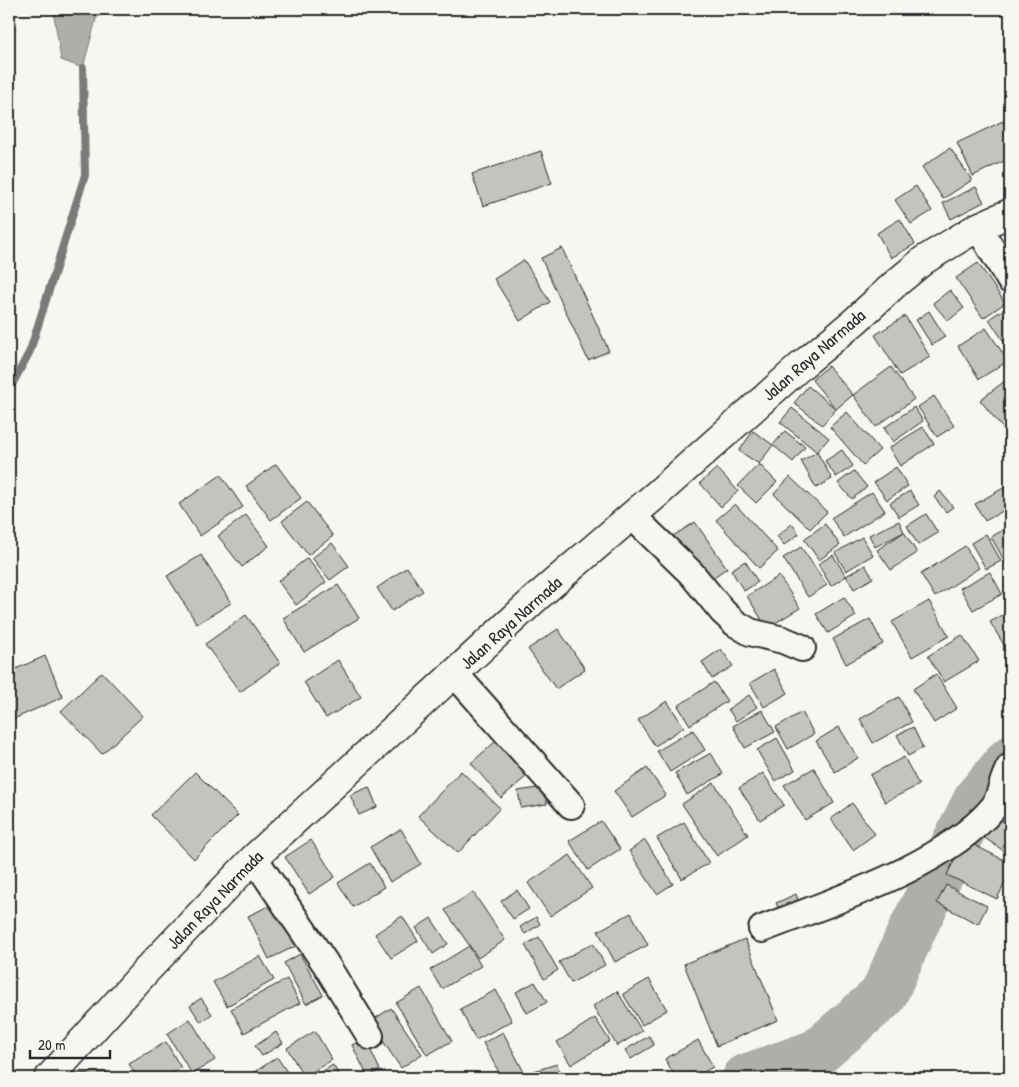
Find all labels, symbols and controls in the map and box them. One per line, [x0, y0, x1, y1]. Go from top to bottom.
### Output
street label: Jalan Raya Narmada [757, 303, 870, 406]
street label: Jalan Raya Narmada [454, 570, 567, 675]
street label: Jalan Raya Narmada [161, 845, 268, 955]
scale bar [30, 1027, 110, 1059]
text: 20 m [38, 1034, 65, 1055]

